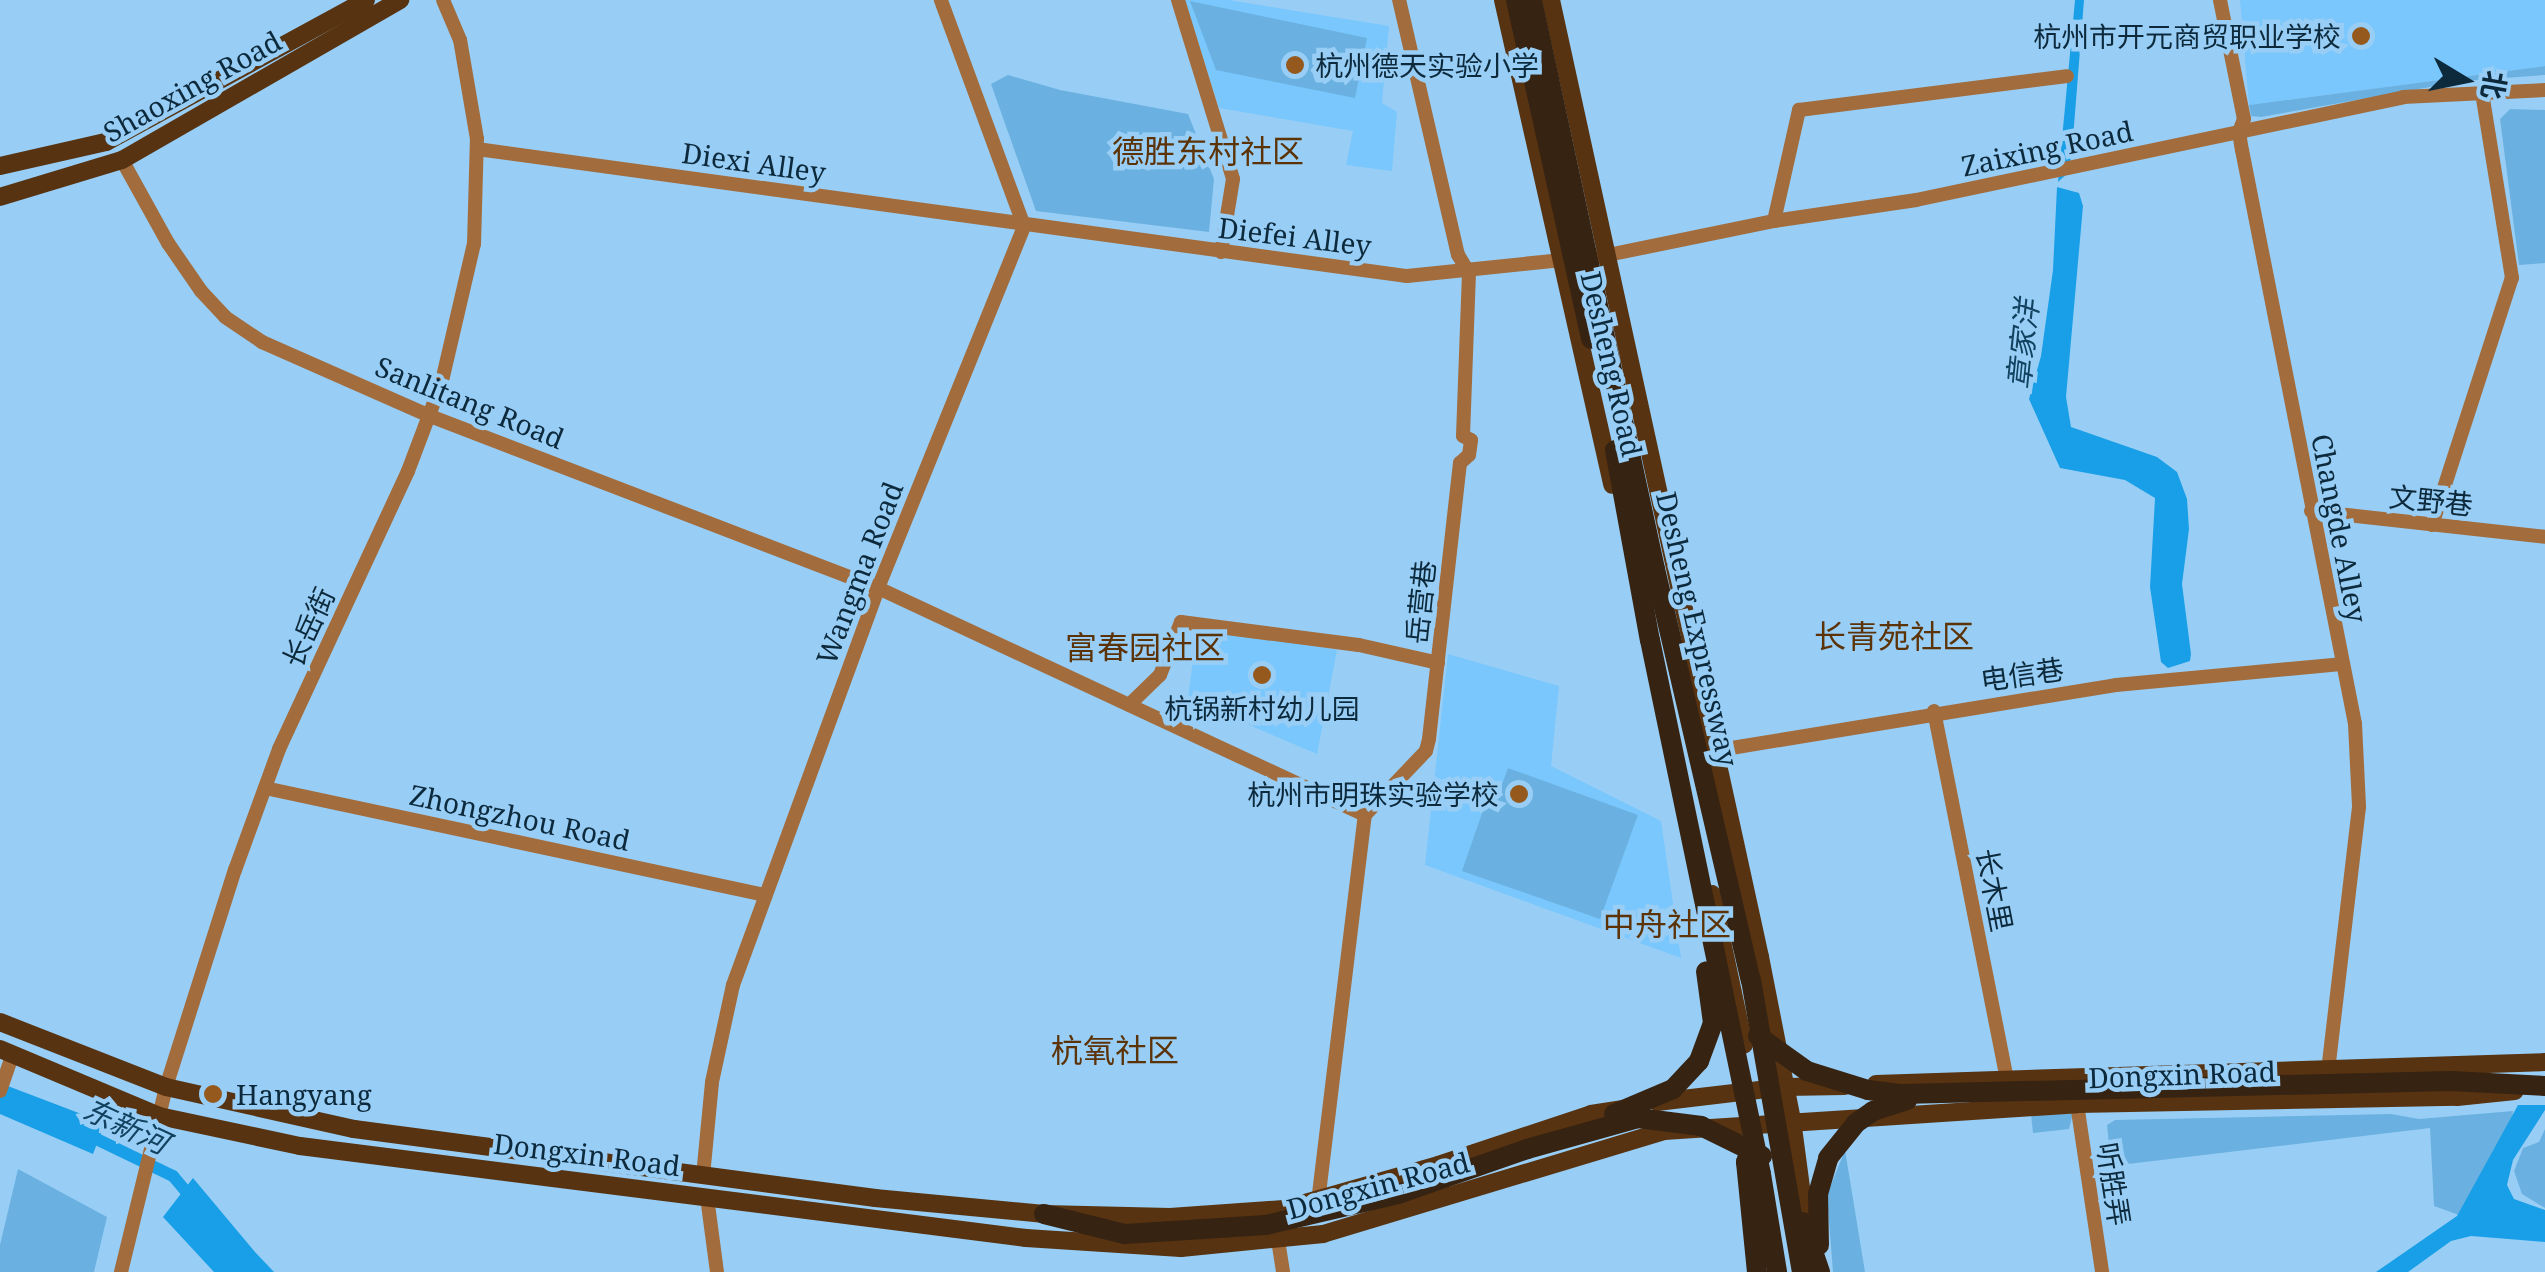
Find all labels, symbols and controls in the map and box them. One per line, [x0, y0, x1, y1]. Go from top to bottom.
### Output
place label: 杭州市开元商贸职业学校 [2033, 19, 2341, 53]
street label: Shaoxing Road [97, 23, 287, 149]
marker: 杭州市开元商贸职业学校 [2350, 25, 2372, 47]
north arrow [2415, 30, 2515, 130]
place label: 杭州德天实验小学 [1315, 48, 1539, 82]
marker: 杭州德天实验小学 [1284, 54, 1306, 76]
text: 北 [2473, 68, 2516, 102]
street label: Zaixing Road [1958, 113, 2136, 183]
district label: 德胜东村社区 [1112, 132, 1304, 170]
street label: Diexi Alley [680, 135, 828, 189]
street label: Diefei Alley [1217, 210, 1373, 262]
street label: Desheng Road [1574, 268, 1650, 460]
water label: 章家洋 [2000, 297, 2046, 391]
street label: Sanlitang Road [371, 349, 569, 455]
street label: Changde Alley [2305, 431, 2375, 625]
street label: Wangma Road [809, 477, 909, 669]
street label: 文野巷 [2387, 479, 2475, 521]
street label: Desheng Expressway [1650, 489, 1746, 769]
street label: 岳营巷 [1399, 558, 1441, 646]
street label: 长岳街 [275, 582, 341, 672]
district label: 长青苑社区 [1814, 617, 1974, 655]
district label: 富春园社区 [1065, 628, 1225, 666]
street label: 电信巷 [1978, 652, 2066, 696]
marker: 杭锅新村幼儿园 [1251, 664, 1273, 686]
place label: 杭锅新村幼儿园 [1164, 691, 1360, 725]
street label: Zhongzhou Road [407, 777, 633, 857]
place label: 杭州市明珠实验学校 [1247, 777, 1499, 811]
marker: 杭州市明珠实验学校 [1508, 783, 1530, 805]
street label: 长木里 [1970, 846, 2020, 934]
district label: 中舟社区 [1603, 905, 1731, 943]
district label: 杭氧社区 [1051, 1031, 1179, 1069]
street label: Dongxin Road [2088, 1054, 2276, 1094]
place label: Hangyang [236, 1077, 372, 1111]
marker: Hangyang [200, 1081, 226, 1107]
water label: 东新河 [78, 1091, 174, 1161]
street label: Dongxin Road [492, 1126, 682, 1182]
street label: 听胜弄 [2091, 1140, 2137, 1228]
street label: Dongxin Road [1283, 1144, 1473, 1226]

